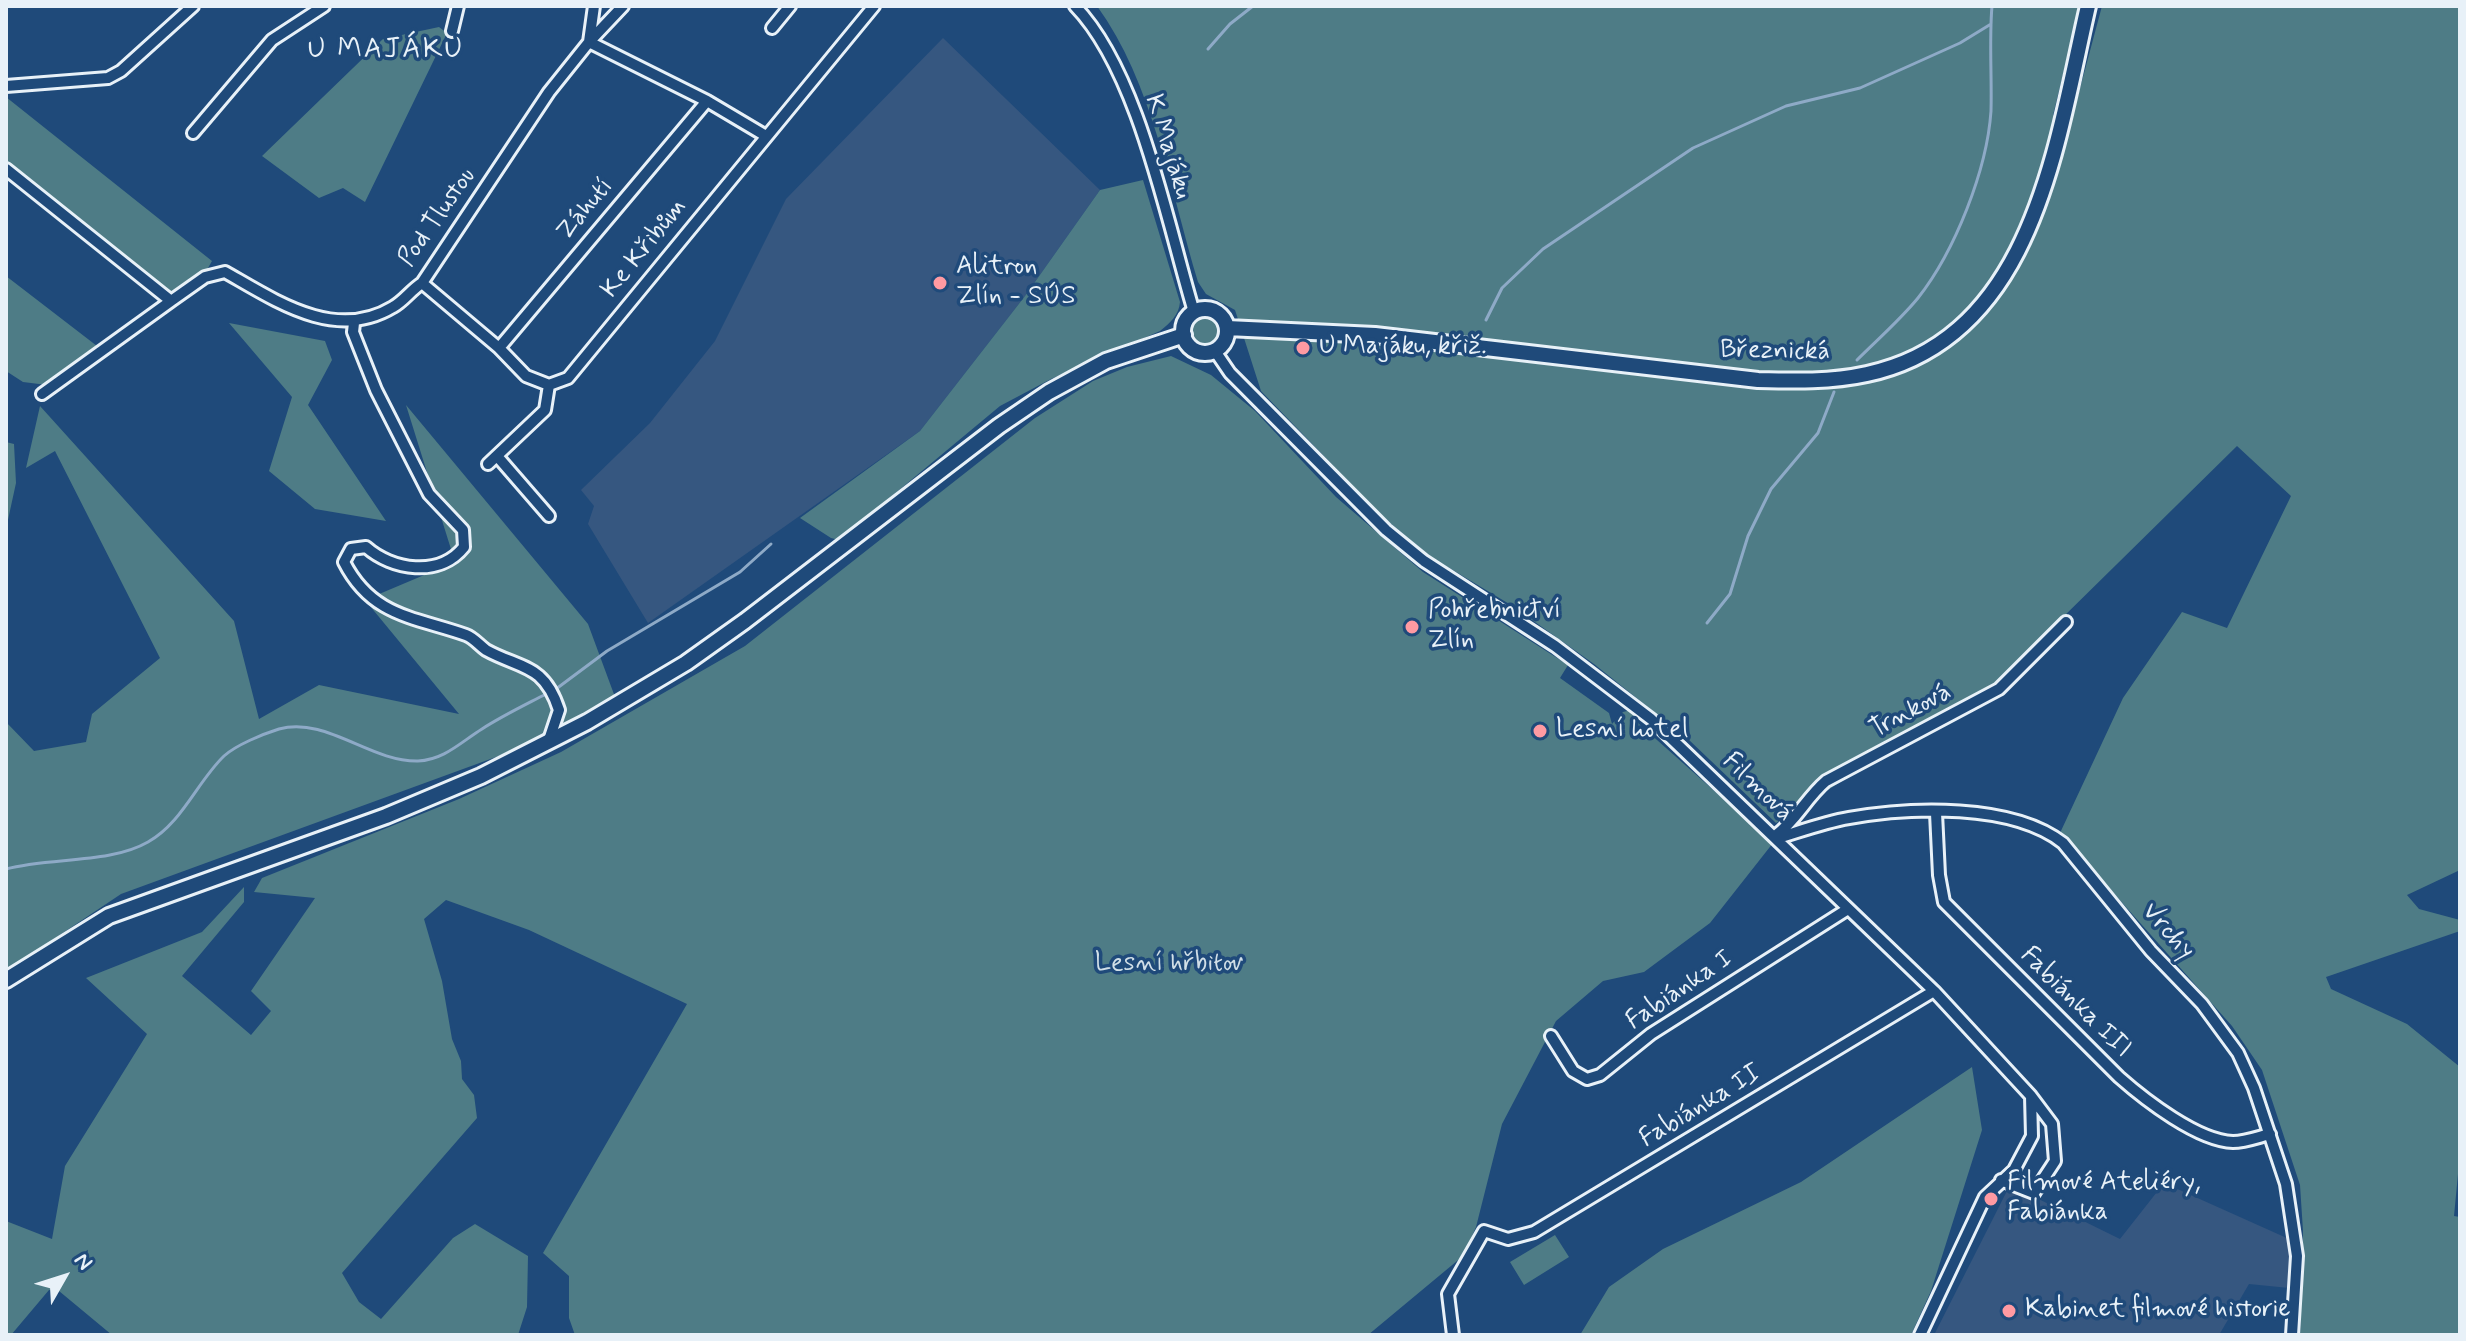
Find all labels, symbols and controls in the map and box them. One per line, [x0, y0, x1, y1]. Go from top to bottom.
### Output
district label: U MAJÁKU [309, 34, 463, 68]
street label: K Majáku [1136, 91, 1198, 203]
street label: Pod Tlustou [393, 162, 483, 274]
street label: Záhutí [551, 172, 621, 248]
street label: Ke Křibům [595, 193, 695, 305]
place label: Alitron Zlín - SÚS [956, 252, 1076, 314]
marker: Alitron Zlín - SÚS [931, 274, 949, 292]
place label: U Majáku, křiž. [1319, 332, 1487, 364]
street label: Březnická [1720, 335, 1830, 369]
marker: U Majáku, křiž. [1294, 339, 1312, 357]
place label: Pohřebnictví Zlín [1428, 596, 1561, 658]
marker: Pohřebnictví Zlín [1403, 618, 1421, 636]
street label: Trnková [1865, 678, 1957, 746]
place label: Lesní hotel [1556, 715, 1688, 747]
marker: Lesní hotel [1531, 722, 1549, 740]
street label: Filmová [1715, 747, 1799, 829]
street label: Vrchy [2134, 897, 2200, 967]
street label: Fabiánka III [2013, 941, 2137, 1065]
street label: Fabiánka I [1621, 944, 1739, 1038]
park label: Lesní hřbitov [1095, 949, 1243, 981]
street label: Fabiánka II [1634, 1058, 1768, 1156]
place label: Filmové Ateliéry, Fabiánka [2007, 1168, 2201, 1230]
marker: Filmové Ateliéry, Fabiánka [1982, 1190, 2000, 1208]
north arrow [24, 1237, 104, 1317]
text: N [67, 1247, 98, 1276]
place label: Kabinet filmové historie [2025, 1295, 2291, 1327]
marker: Kabinet filmové historie [2000, 1302, 2018, 1320]

